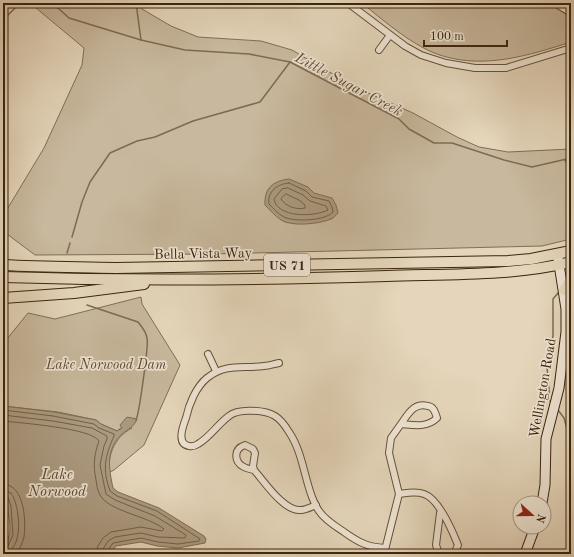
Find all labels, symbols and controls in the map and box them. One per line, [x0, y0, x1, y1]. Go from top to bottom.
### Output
scale bar [424, 22, 507, 48]
text: 100 m [430, 31, 464, 43]
water label: Little Sugar Creek [291, 50, 405, 120]
street label: Bella Vista Way [154, 246, 253, 262]
road number: US 71 [264, 254, 310, 276]
street label: Wellington Road [527, 337, 559, 439]
park label: Lake Norwood Dam [45, 358, 166, 372]
water label: Lake Norwood [27, 468, 87, 500]
north arrow [512, 495, 552, 535]
text: N [533, 512, 547, 524]

